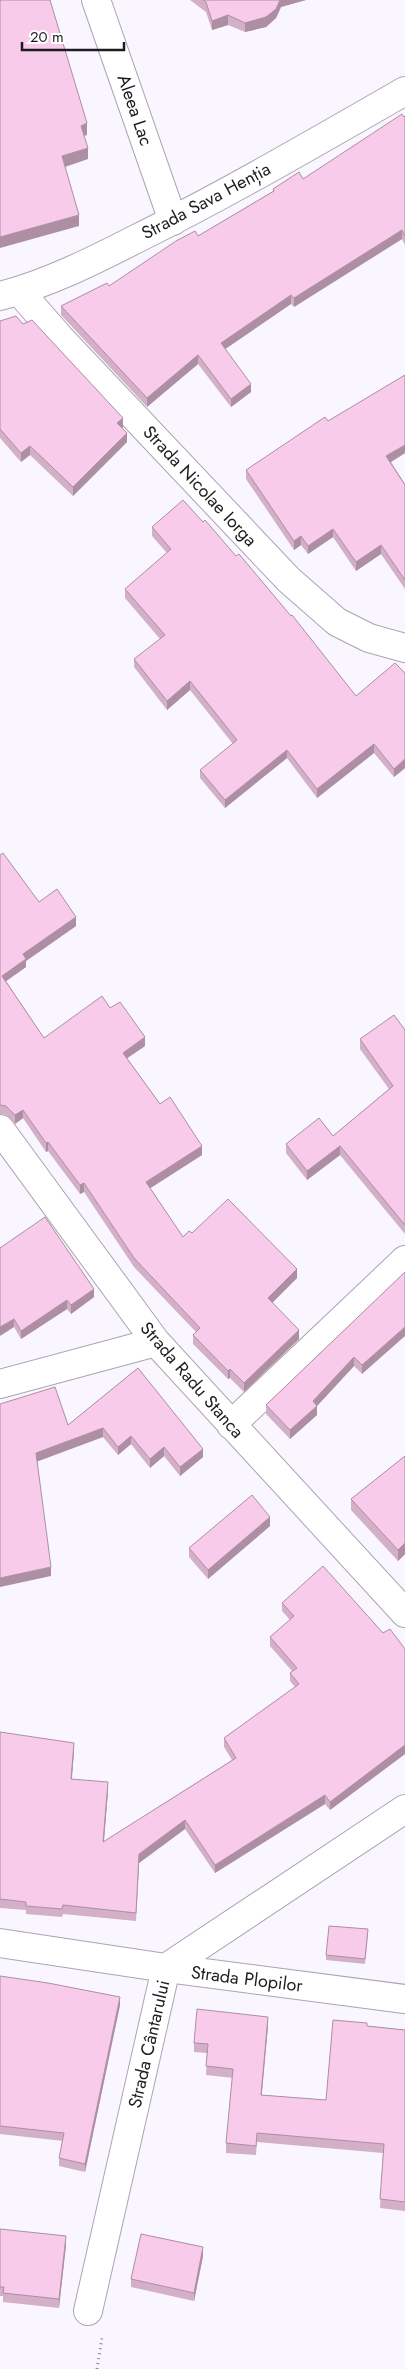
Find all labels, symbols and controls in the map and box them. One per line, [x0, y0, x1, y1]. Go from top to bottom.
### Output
scale bar [22, 20, 125, 52]
text: 20 m [30, 26, 64, 48]
street label: Aleea Lac [111, 71, 159, 149]
street label: Strada Sava Henția [137, 156, 275, 246]
street label: Strada Nicolae Iorga [137, 420, 263, 552]
street label: Strada Radu Stanca [134, 1316, 250, 1444]
street label: Strada Plopilor [190, 1959, 305, 1999]
street label: Strada Cântarului [122, 1977, 176, 2111]

